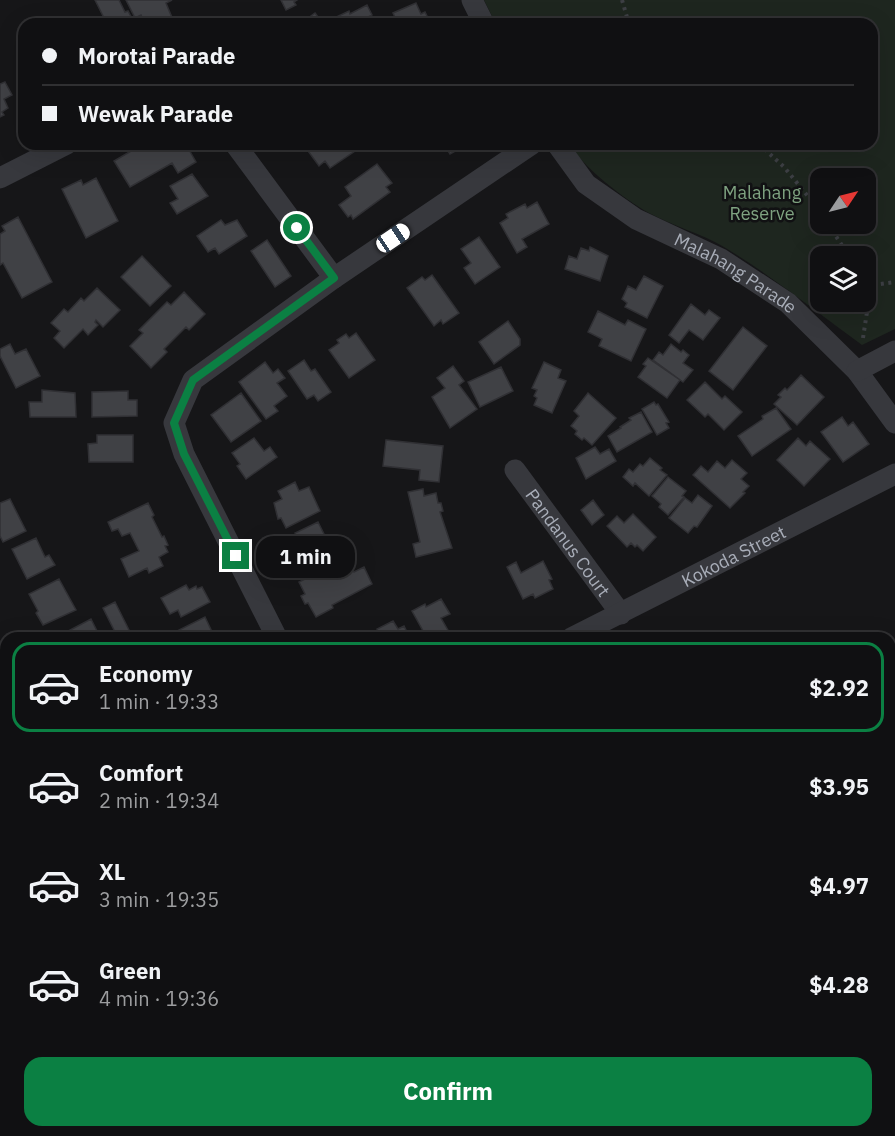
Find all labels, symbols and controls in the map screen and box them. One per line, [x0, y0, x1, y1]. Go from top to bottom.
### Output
text: Morotai Parade [78, 41, 235, 70]
text: Wewak Parade [78, 99, 233, 128]
north arrow [810, 168, 876, 234]
map controls [810, 168, 876, 312]
park label: Malahang Reserve [723, 181, 802, 225]
route start [283, 214, 310, 241]
car [373, 220, 413, 256]
street label: Malahang Parade [671, 227, 803, 318]
button: layers [810, 246, 876, 312]
street label: Pandanus Court [521, 484, 616, 601]
street label: Kokoda Street [677, 520, 789, 592]
callout: 1 min [257, 535, 356, 577]
route end [222, 542, 249, 569]
text: 1 min [279, 543, 332, 570]
text: Economy [99, 659, 193, 688]
icon: car [27, 660, 81, 714]
text: $2.92 [809, 673, 869, 702]
text: 1 min · 19:33 [99, 688, 219, 715]
text: Comfort [99, 758, 183, 787]
icon: car [27, 759, 81, 813]
text: $3.95 [809, 772, 869, 801]
text: 2 min · 19:34 [99, 787, 219, 814]
text: XL [99, 857, 125, 886]
icon: car [27, 858, 81, 912]
text: $4.97 [809, 871, 869, 900]
text: 3 min · 19:35 [99, 886, 219, 913]
text: Green [99, 956, 161, 985]
icon: car [27, 957, 81, 1011]
text: $4.28 [809, 970, 869, 999]
text: 4 min · 19:36 [99, 985, 219, 1012]
button: Confirm [24, 1057, 872, 1126]

